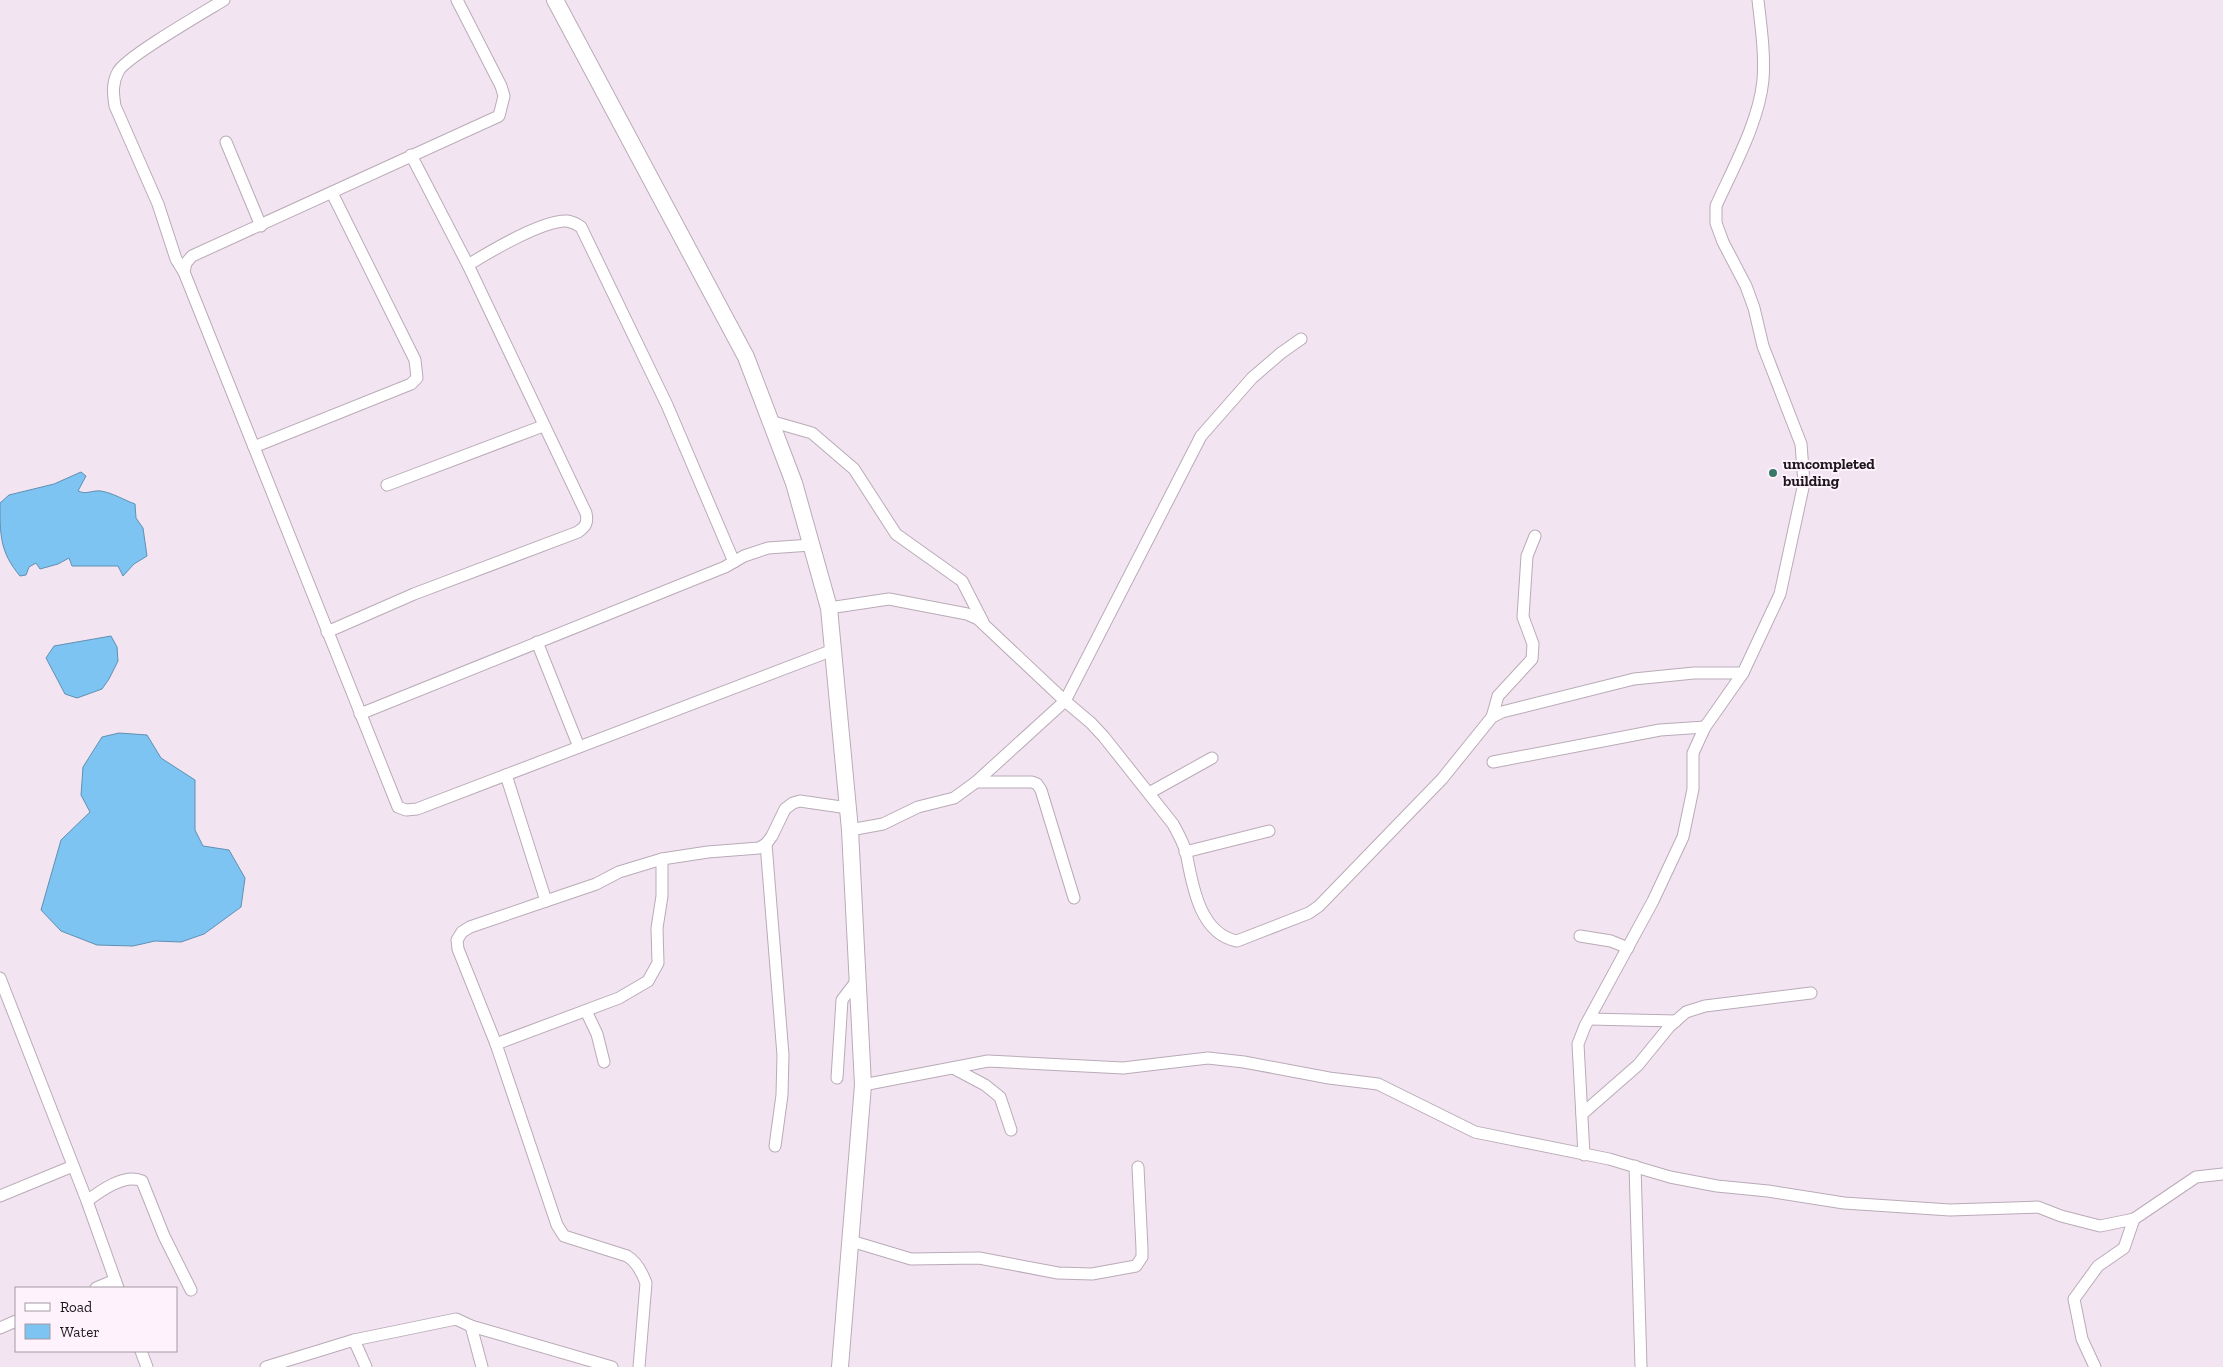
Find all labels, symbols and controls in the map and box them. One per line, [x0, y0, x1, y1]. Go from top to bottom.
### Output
place label: umcompleted building [1782, 455, 1875, 490]
marker: umcompleted building [1767, 467, 1779, 479]
legend [15, 1287, 178, 1352]
text: Road [60, 1298, 93, 1316]
text: Water [60, 1323, 100, 1341]

